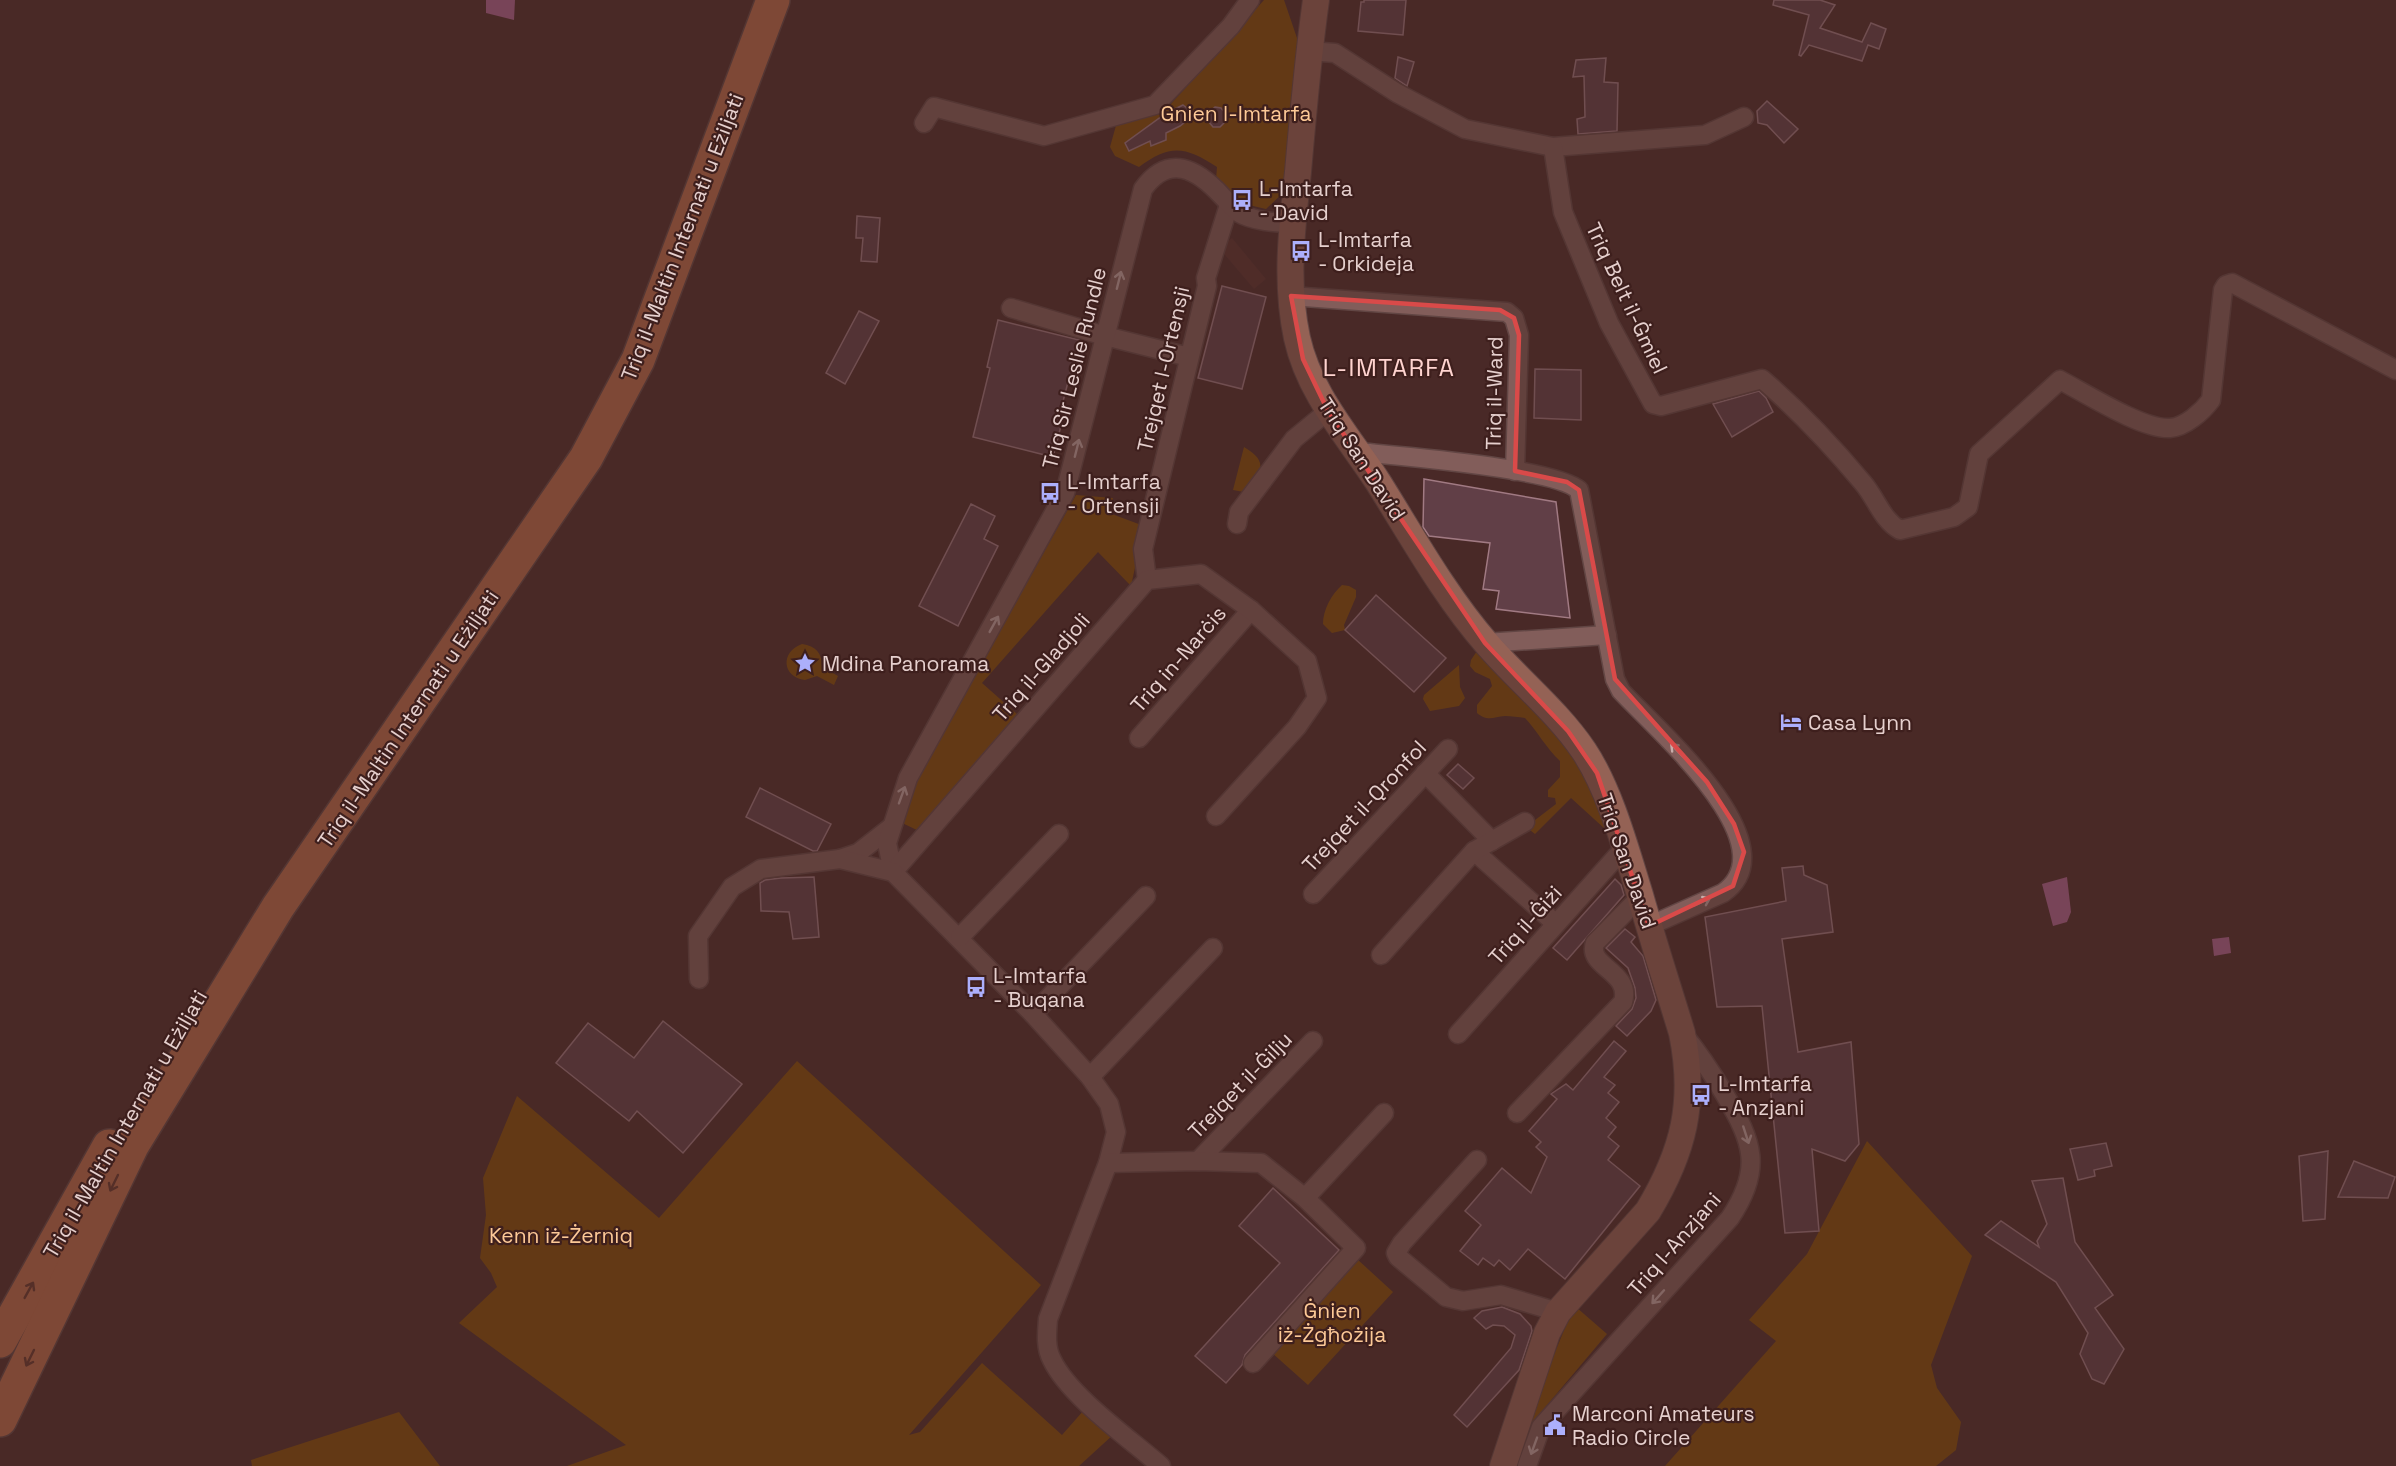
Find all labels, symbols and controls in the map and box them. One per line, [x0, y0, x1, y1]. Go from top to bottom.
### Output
street label: Triq il-Maltin Internati u Eżiljati [615, 90, 749, 384]
park label: Gnien l-Imtarfa [1161, 100, 1311, 127]
place label: L-Imtarfa - David [1259, 175, 1353, 226]
bus stop icon: L-Imtarfa - David [1230, 188, 1254, 212]
street label: Triq Belt il-Ġmiel [1580, 218, 1674, 378]
place label: L-Imtarfa - Orkideja [1318, 226, 1414, 277]
bus stop icon: L-Imtarfa - Orkideja [1289, 239, 1313, 263]
street label: Triq Sir Leslie Rundle [1036, 264, 1112, 472]
one-way arrow [1114, 271, 1126, 290]
street label: Trejqet l-Ortensji [1131, 284, 1195, 454]
street label: Triq il-Ward [1480, 336, 1508, 450]
district label: L-IMTARFA [1323, 352, 1455, 383]
street label: Triq San David [1312, 392, 1412, 526]
one-way arrow [1071, 439, 1083, 458]
place label: L-Imtarfa - Ortensji [1067, 468, 1161, 519]
bus stop icon: L-Imtarfa - Ortensji [1038, 481, 1062, 505]
street label: Triq il-Maltin Internati u Eżiljati [311, 585, 505, 853]
street label: Triq in-Narċis [1124, 600, 1232, 718]
street label: Triq il-Gladjoli [986, 607, 1096, 727]
one-way arrow [988, 616, 1000, 633]
place label: Mdina Panorama [822, 650, 989, 677]
place icon: Mdina Panorama [793, 651, 817, 675]
place label: Casa Lynn [1808, 709, 1912, 736]
hotel icon: Casa Lynn [1779, 710, 1803, 734]
street label: Trejqet il-Qronfol [1296, 734, 1432, 878]
one-way arrow [1670, 743, 1684, 758]
one-way arrow [897, 786, 908, 805]
street label: Triq San David [1591, 790, 1663, 932]
street label: Triq il-Ġiżi [1482, 880, 1568, 970]
one-way arrow [1693, 896, 1711, 907]
place label: L-Imtarfa - Buqana [993, 962, 1087, 1013]
bus stop icon: L-Imtarfa - Buqana [964, 975, 988, 999]
street label: Triq il-Maltin Internati u Eżiljati [37, 985, 213, 1263]
street label: Trejqet il-Ġilju [1182, 1026, 1298, 1144]
place label: L-Imtarfa - Anzjani [1718, 1070, 1812, 1121]
bus stop icon: L-Imtarfa - Anzjani [1689, 1083, 1713, 1107]
one-way arrow [1741, 1125, 1752, 1144]
one-way arrow [108, 1173, 120, 1191]
street label: Triq l-Anzjani [1621, 1186, 1727, 1302]
park label: Kenn iż-Żerniq [489, 1222, 633, 1249]
one-way arrow [23, 1281, 35, 1298]
one-way arrow [1651, 1289, 1665, 1304]
park label: Ġnien iż-Żgħożija [1278, 1297, 1386, 1348]
one-way arrow [23, 1349, 35, 1367]
place label: Marconi Amateurs Radio Circle [1572, 1400, 1755, 1451]
public building icon: Marconi Amateurs Radio Circle [1543, 1413, 1567, 1437]
one-way arrow [1528, 1436, 1539, 1455]

